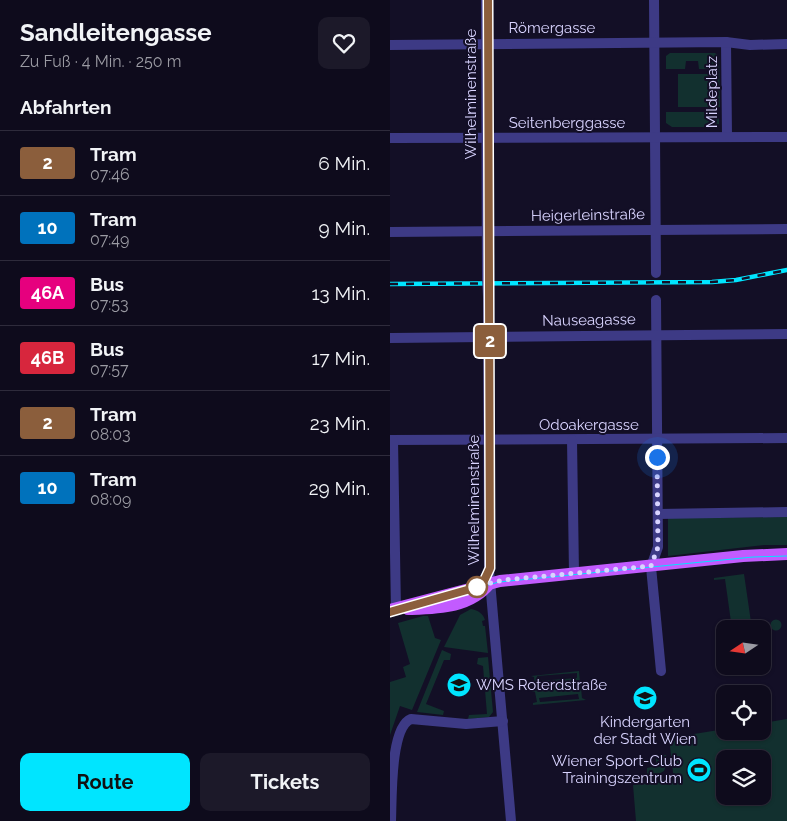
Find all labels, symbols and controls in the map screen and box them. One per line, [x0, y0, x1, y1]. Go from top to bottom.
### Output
button: heart [318, 17, 370, 69]
text: Sandleitengasse [20, 18, 212, 47]
street label: Römergasse [509, 19, 596, 37]
street label: Wilhelminenstraße [462, 28, 480, 159]
text: Zu Fuß · 4 Min. · 250 m [20, 52, 181, 71]
street label: Mildeplatz [703, 56, 721, 128]
text: Abfahrten [20, 96, 111, 118]
street label: Seitenberggasse [509, 114, 626, 132]
text: Tram [90, 143, 137, 165]
text: 2 [42, 152, 53, 173]
text: 6 Min. [318, 152, 370, 174]
text: 07:46 [90, 165, 130, 184]
street label: Heigerleinstraße [531, 205, 645, 225]
text: Tram [90, 208, 137, 230]
text: 10 [38, 217, 57, 238]
text: 9 Min. [319, 217, 370, 239]
text: 07:49 [90, 230, 129, 249]
text: Bus [90, 273, 124, 295]
text: 46A [31, 282, 64, 303]
text: 13 Min. [311, 282, 370, 304]
text: 07:53 [90, 295, 129, 314]
street label: Nauseagasse [542, 310, 636, 330]
line badge: 2 [474, 325, 506, 357]
text: 2 [485, 330, 495, 351]
text: Bus [90, 338, 124, 360]
text: 46B [31, 347, 64, 368]
text: 17 Min. [311, 347, 370, 369]
text: 07:57 [90, 360, 128, 379]
text: Tram [90, 403, 137, 425]
text: 2 [42, 412, 53, 433]
text: 23 Min. [310, 412, 370, 434]
street label: Odoakergasse [539, 416, 639, 434]
text: 08:03 [90, 425, 131, 444]
street label: Wilhelminenstraße [465, 434, 483, 565]
your location [645, 445, 670, 470]
text: Tram [90, 468, 137, 490]
text: 10 [38, 477, 57, 498]
text: 29 Min. [309, 477, 370, 499]
text: 08:09 [90, 490, 131, 509]
unlabelled marker [466, 576, 488, 598]
north arrow [716, 620, 771, 675]
map controls [716, 620, 771, 805]
school or university icon: WMS Roterdstraße [446, 672, 472, 698]
place label: WMS Roterdstraße [476, 676, 607, 694]
school or university icon: Kindergarten der Stadt Wien [632, 685, 658, 711]
button: locate [716, 685, 771, 740]
place label: Kindergarten der Stadt Wien [593, 713, 697, 748]
button: layers [716, 750, 771, 805]
place label: Wiener Sport-Club Trainingszentrum [552, 752, 682, 787]
button: Route [20, 753, 190, 811]
button: Tickets [200, 753, 370, 811]
sports icon: Wiener Sport-Club Trainingszentrum [686, 757, 712, 783]

